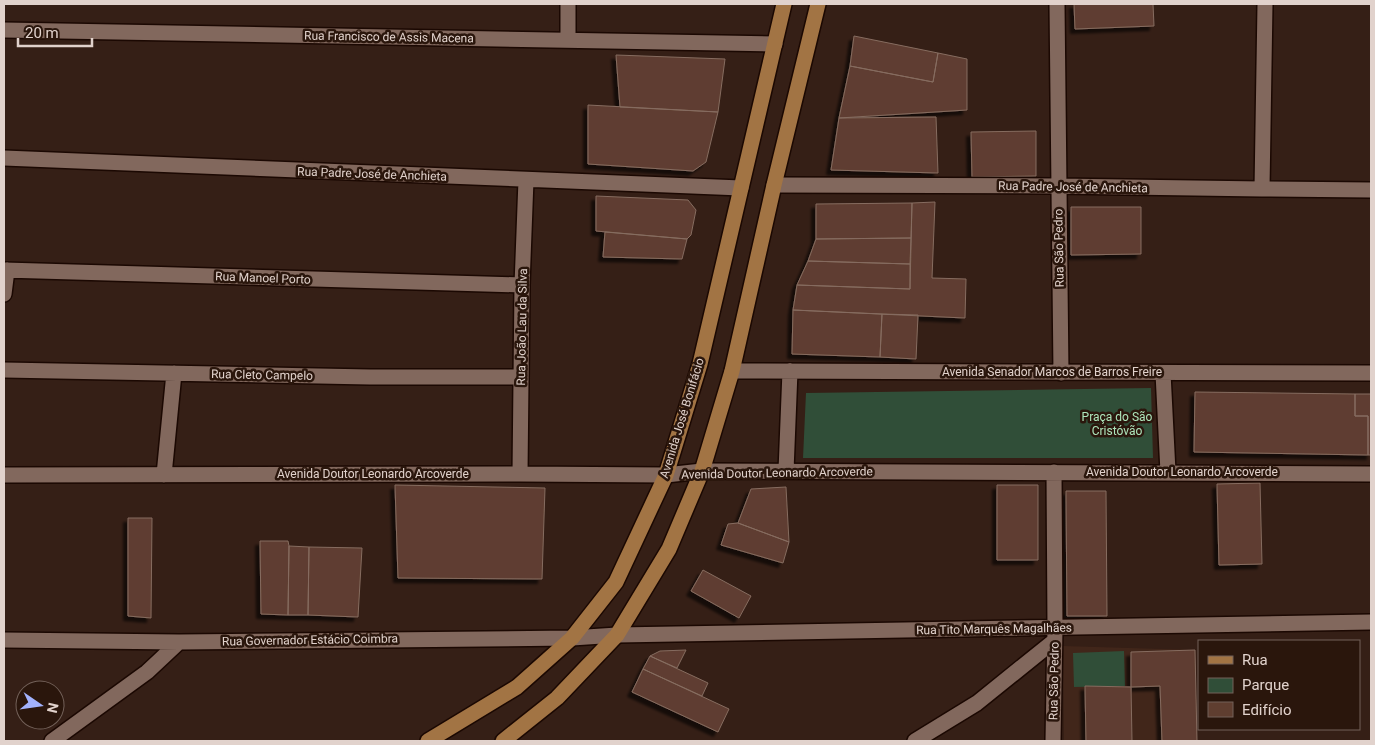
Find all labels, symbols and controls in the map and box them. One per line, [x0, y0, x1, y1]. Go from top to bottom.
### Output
scale bar [18, 15, 91, 47]
text: 20 m [25, 24, 59, 42]
street label: Rua Francisco de Assis Macena [304, 29, 474, 45]
street label: Rua Padre José de Anchieta [297, 164, 447, 184]
street label: Rua Padre José de Anchieta [998, 179, 1148, 195]
street label: Rua São Pedro [1051, 209, 1067, 287]
street label: Rua João Lau da Silva [514, 268, 530, 386]
street label: Rua Manoel Porto [215, 269, 311, 287]
street label: Avenida José Bonifácio [657, 356, 707, 480]
street label: Avenida Senador Marcos de Barros Freire [942, 365, 1162, 379]
street label: Rua Cleto Campelo [211, 367, 313, 383]
park label: Praça do São Cristóvão [1082, 410, 1153, 438]
street label: Avenida Doutor Leonardo Arcoverde [681, 464, 873, 482]
street label: Avenida Doutor Leonardo Arcoverde [1086, 465, 1278, 479]
street label: Avenida Doutor Leonardo Arcoverde [277, 467, 469, 481]
street label: Rua Tito Marquês Magalhães [916, 621, 1072, 637]
street label: Rua Governador Estácio Coimbra [222, 631, 398, 649]
legend [1198, 640, 1360, 730]
street label: Rua São Pedro [1046, 642, 1062, 720]
text: Rua [1242, 651, 1268, 669]
text: Parque [1242, 676, 1289, 694]
north arrow [15, 680, 65, 730]
text: N [44, 701, 62, 715]
text: Edifício [1242, 701, 1291, 719]

